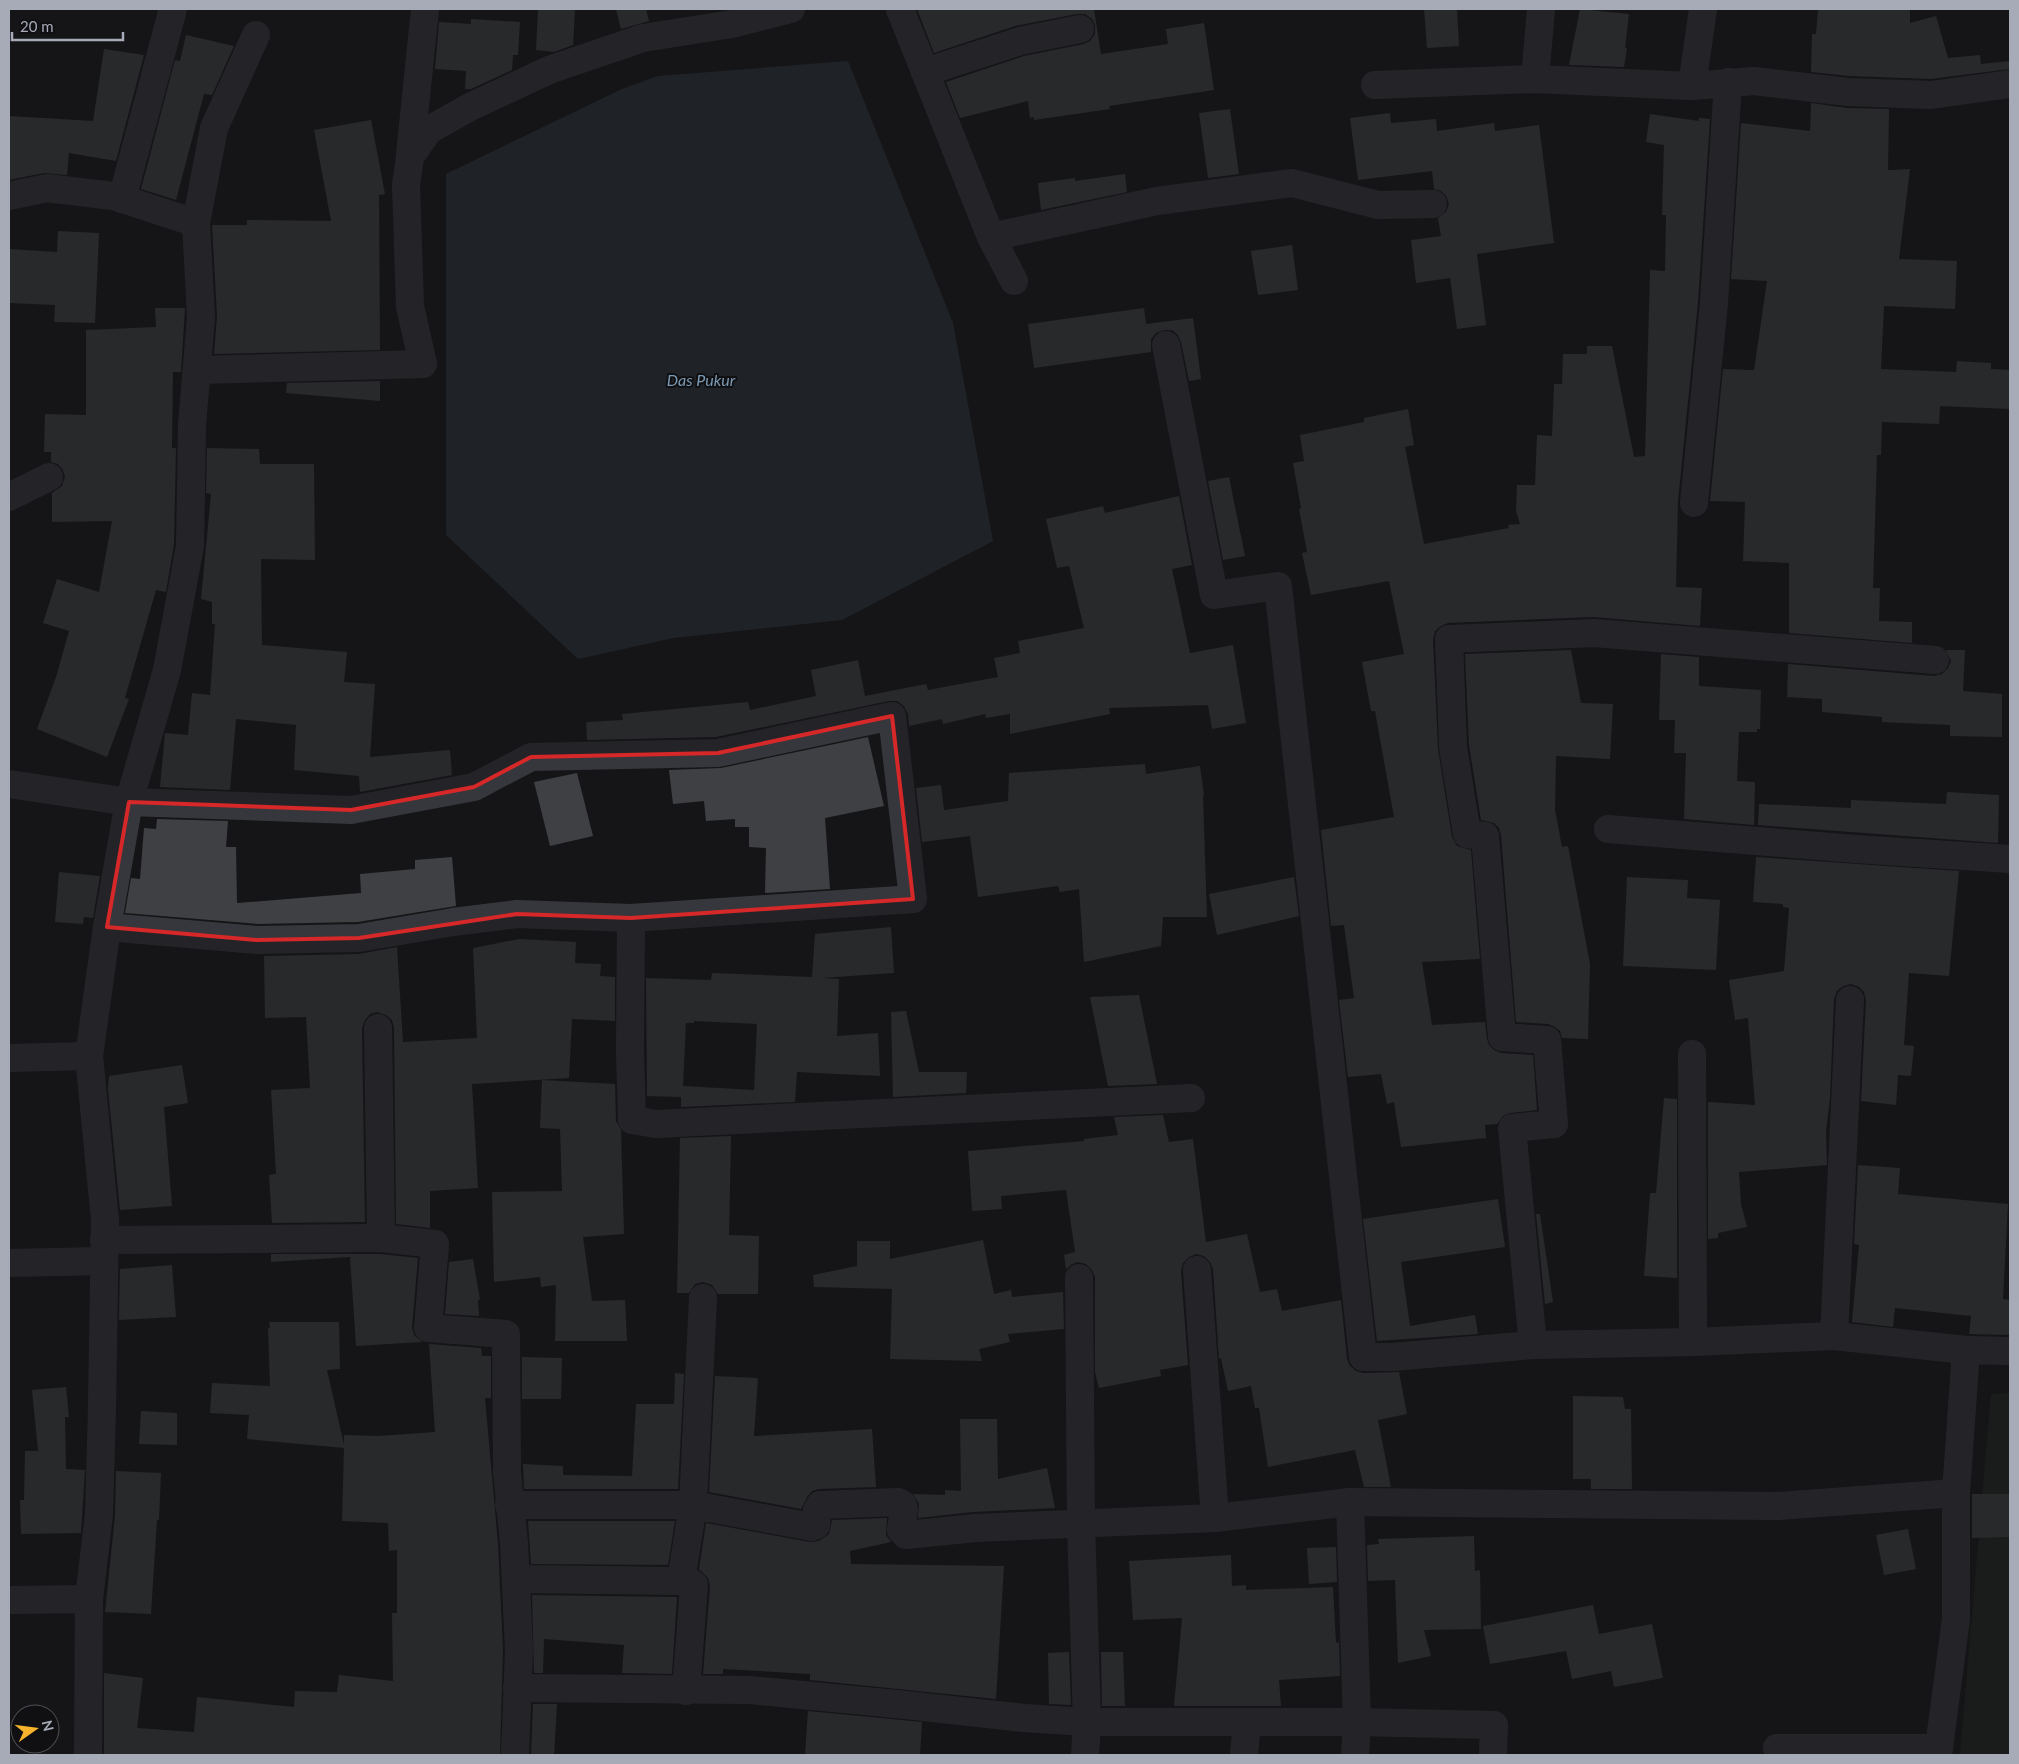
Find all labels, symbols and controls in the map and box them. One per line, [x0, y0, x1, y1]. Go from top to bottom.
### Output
scale bar [12, 10, 124, 42]
text: 20 m [20, 17, 54, 35]
water label: Das Pukur [667, 370, 736, 389]
north arrow [10, 1704, 60, 1754]
text: N [39, 1718, 58, 1733]

